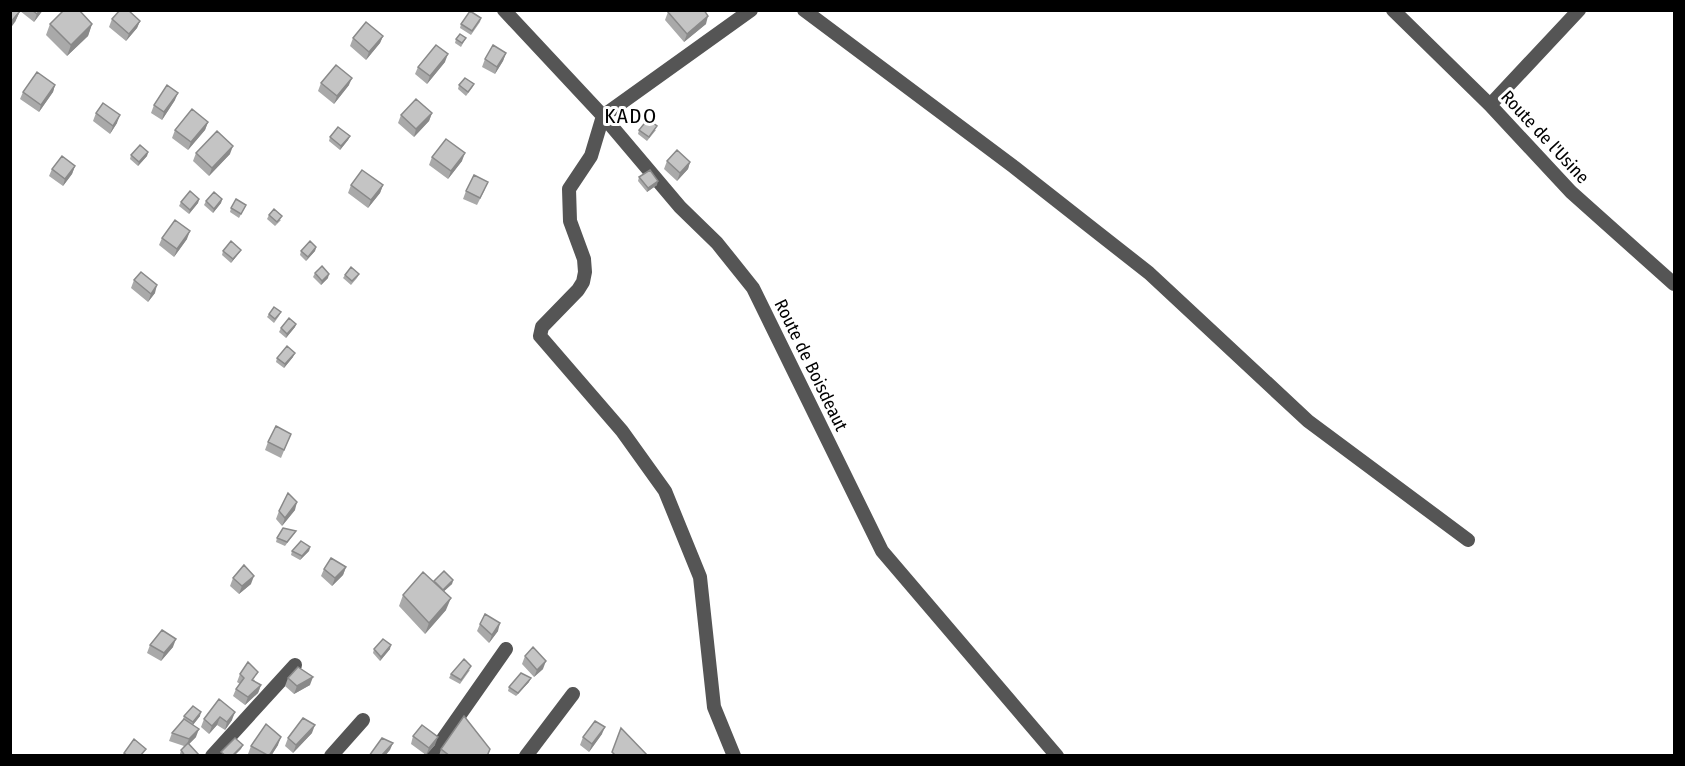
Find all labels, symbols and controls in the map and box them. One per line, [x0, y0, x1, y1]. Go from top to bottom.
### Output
street label: Route de l'Usine [1496, 86, 1594, 188]
district label: KADO [604, 103, 658, 129]
street label: Route de Boisdeaut [770, 295, 852, 435]

